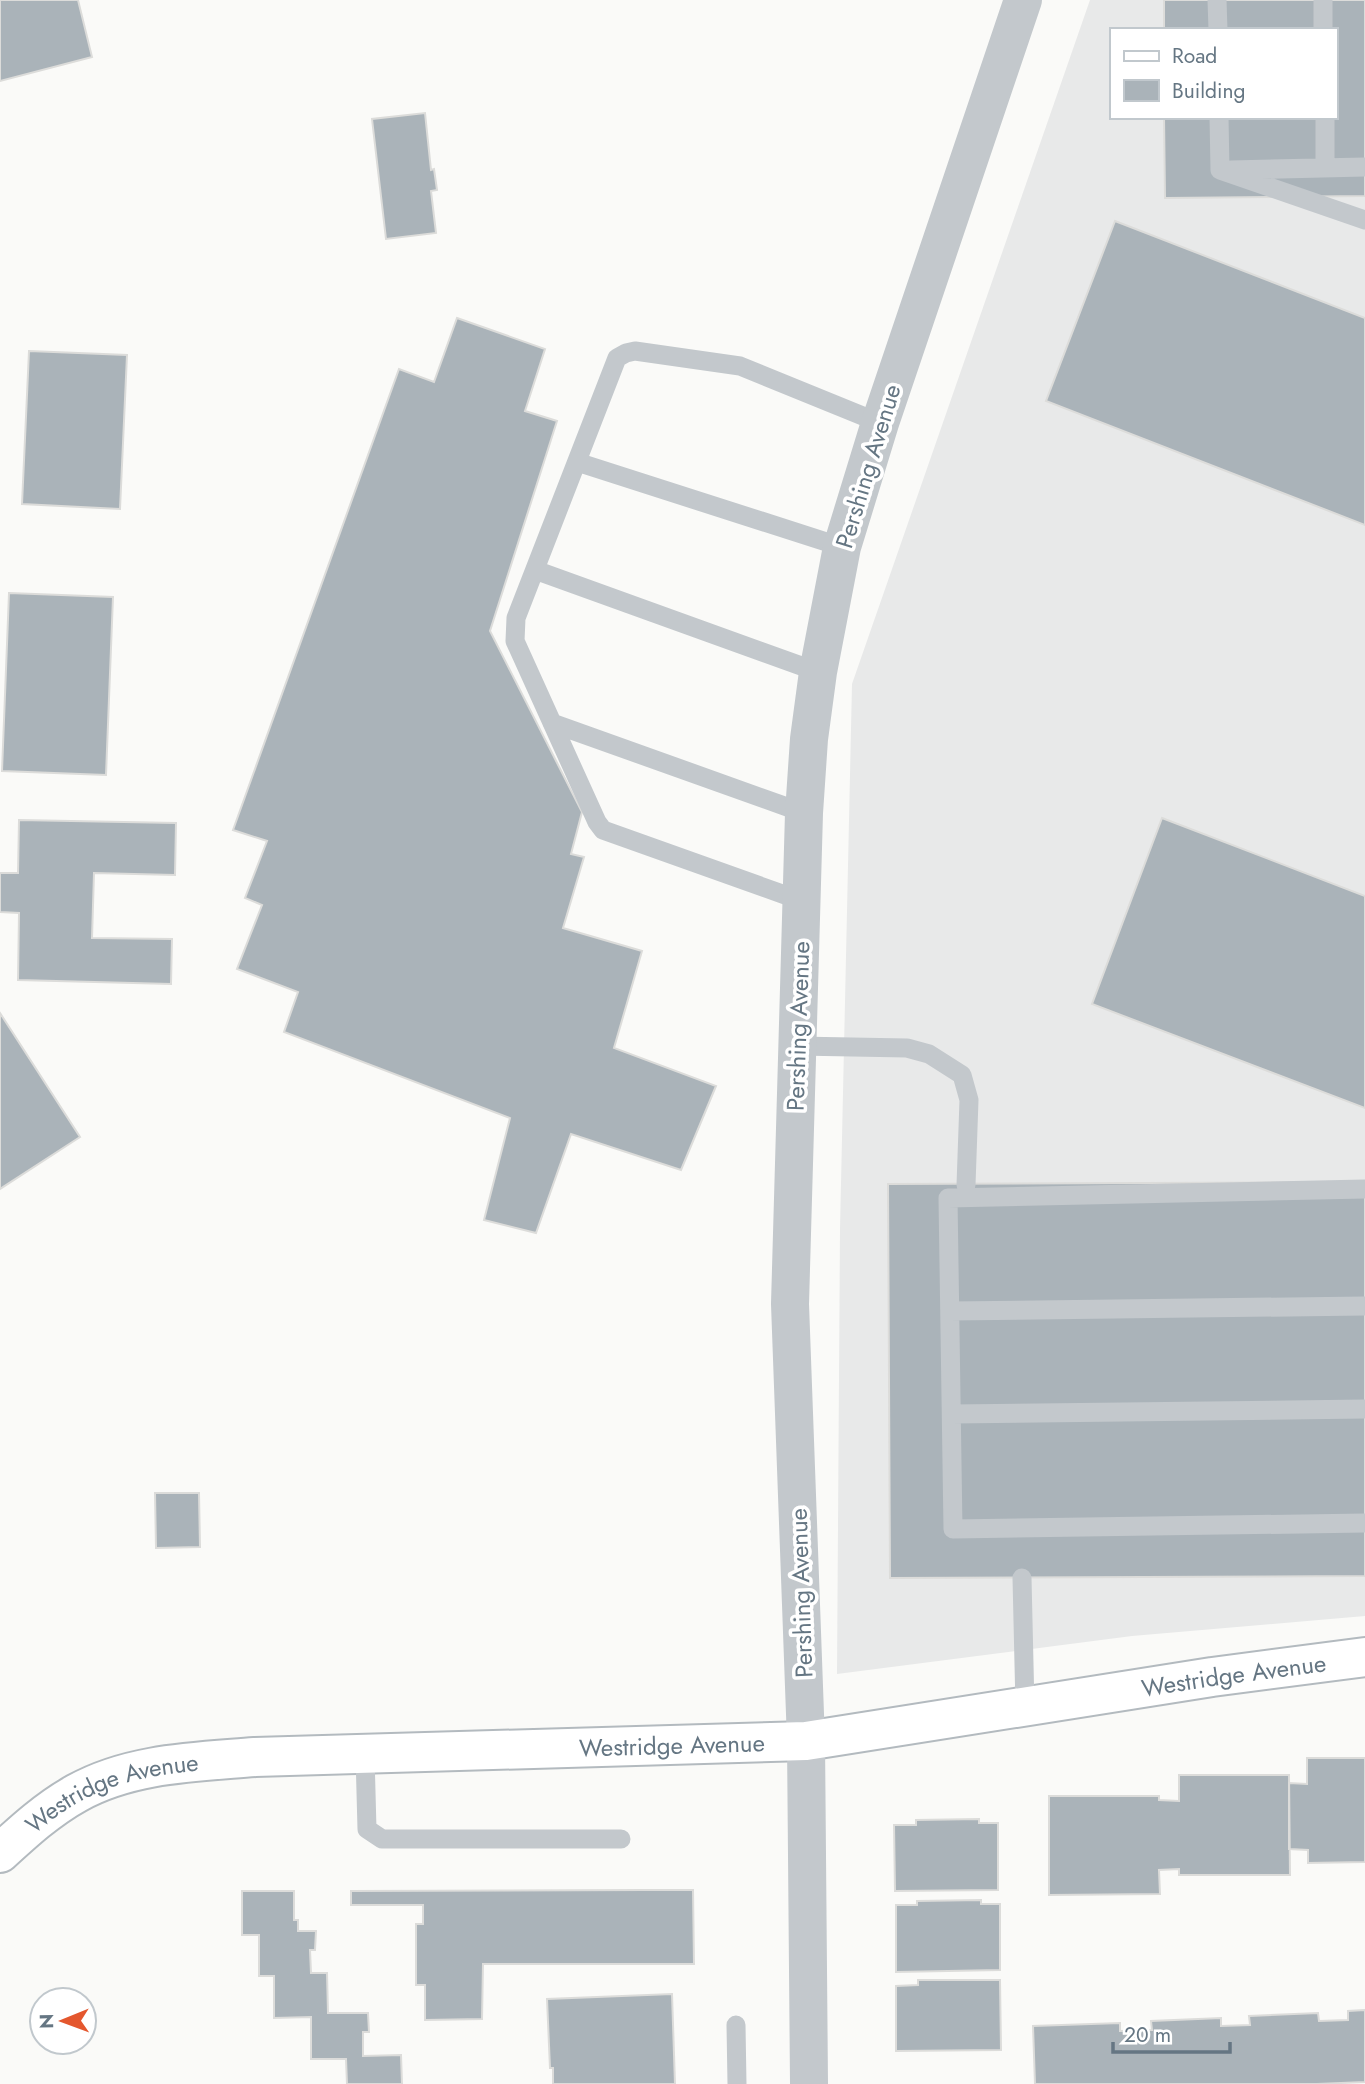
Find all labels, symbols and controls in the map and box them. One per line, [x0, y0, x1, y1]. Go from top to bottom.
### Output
legend [1110, 28, 1337, 119]
text: Road [1172, 41, 1217, 71]
text: Building [1172, 76, 1245, 106]
street label: Pershing Avenue [826, 380, 910, 552]
street label: Pershing Avenue [778, 941, 818, 1111]
street label: Pershing Avenue [781, 1508, 821, 1678]
street label: Westridge Avenue [1139, 1645, 1328, 1705]
street label: Westridge Avenue [578, 1725, 765, 1765]
street label: Westridge Avenue [17, 1744, 200, 1841]
north arrow [28, 1986, 98, 2056]
scale bar [1113, 2010, 1230, 2054]
text: N [33, 2014, 60, 2029]
text: 20 m [1124, 2020, 1171, 2050]

